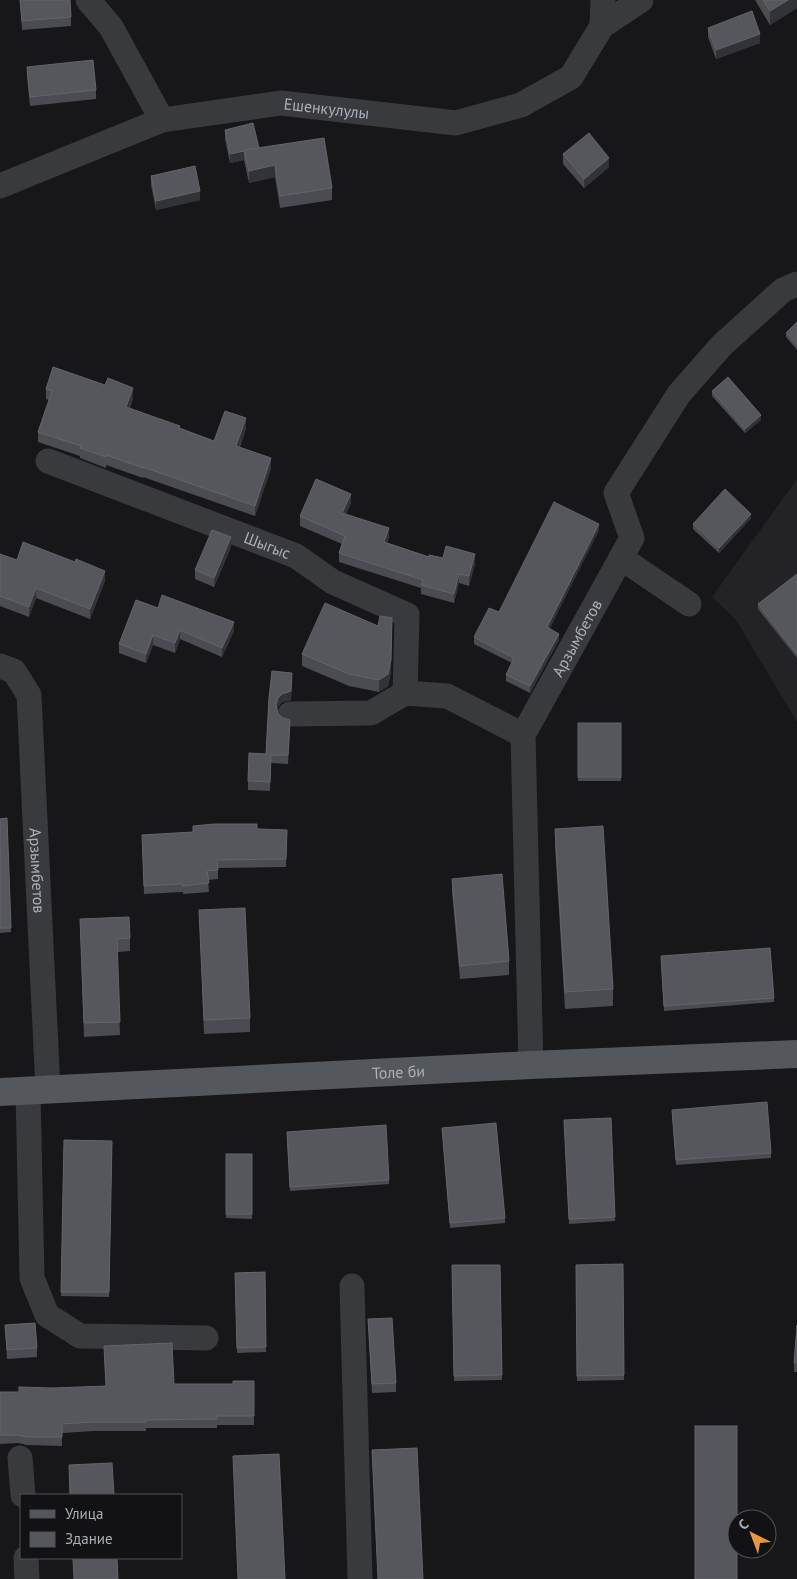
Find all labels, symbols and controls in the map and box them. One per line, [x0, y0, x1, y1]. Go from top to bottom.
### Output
street label: Ешенкулулы [283, 93, 370, 123]
street label: Шыгыс [241, 527, 294, 563]
street label: Арзымбетов [547, 596, 606, 680]
street label: Арзымбетов [25, 828, 49, 914]
street label: Толе би [371, 1060, 426, 1083]
legend [20, 1494, 182, 1559]
text: Улица [65, 1504, 103, 1523]
north arrow [727, 1509, 777, 1559]
text: С [734, 1515, 752, 1534]
text: Здание [65, 1529, 113, 1548]

